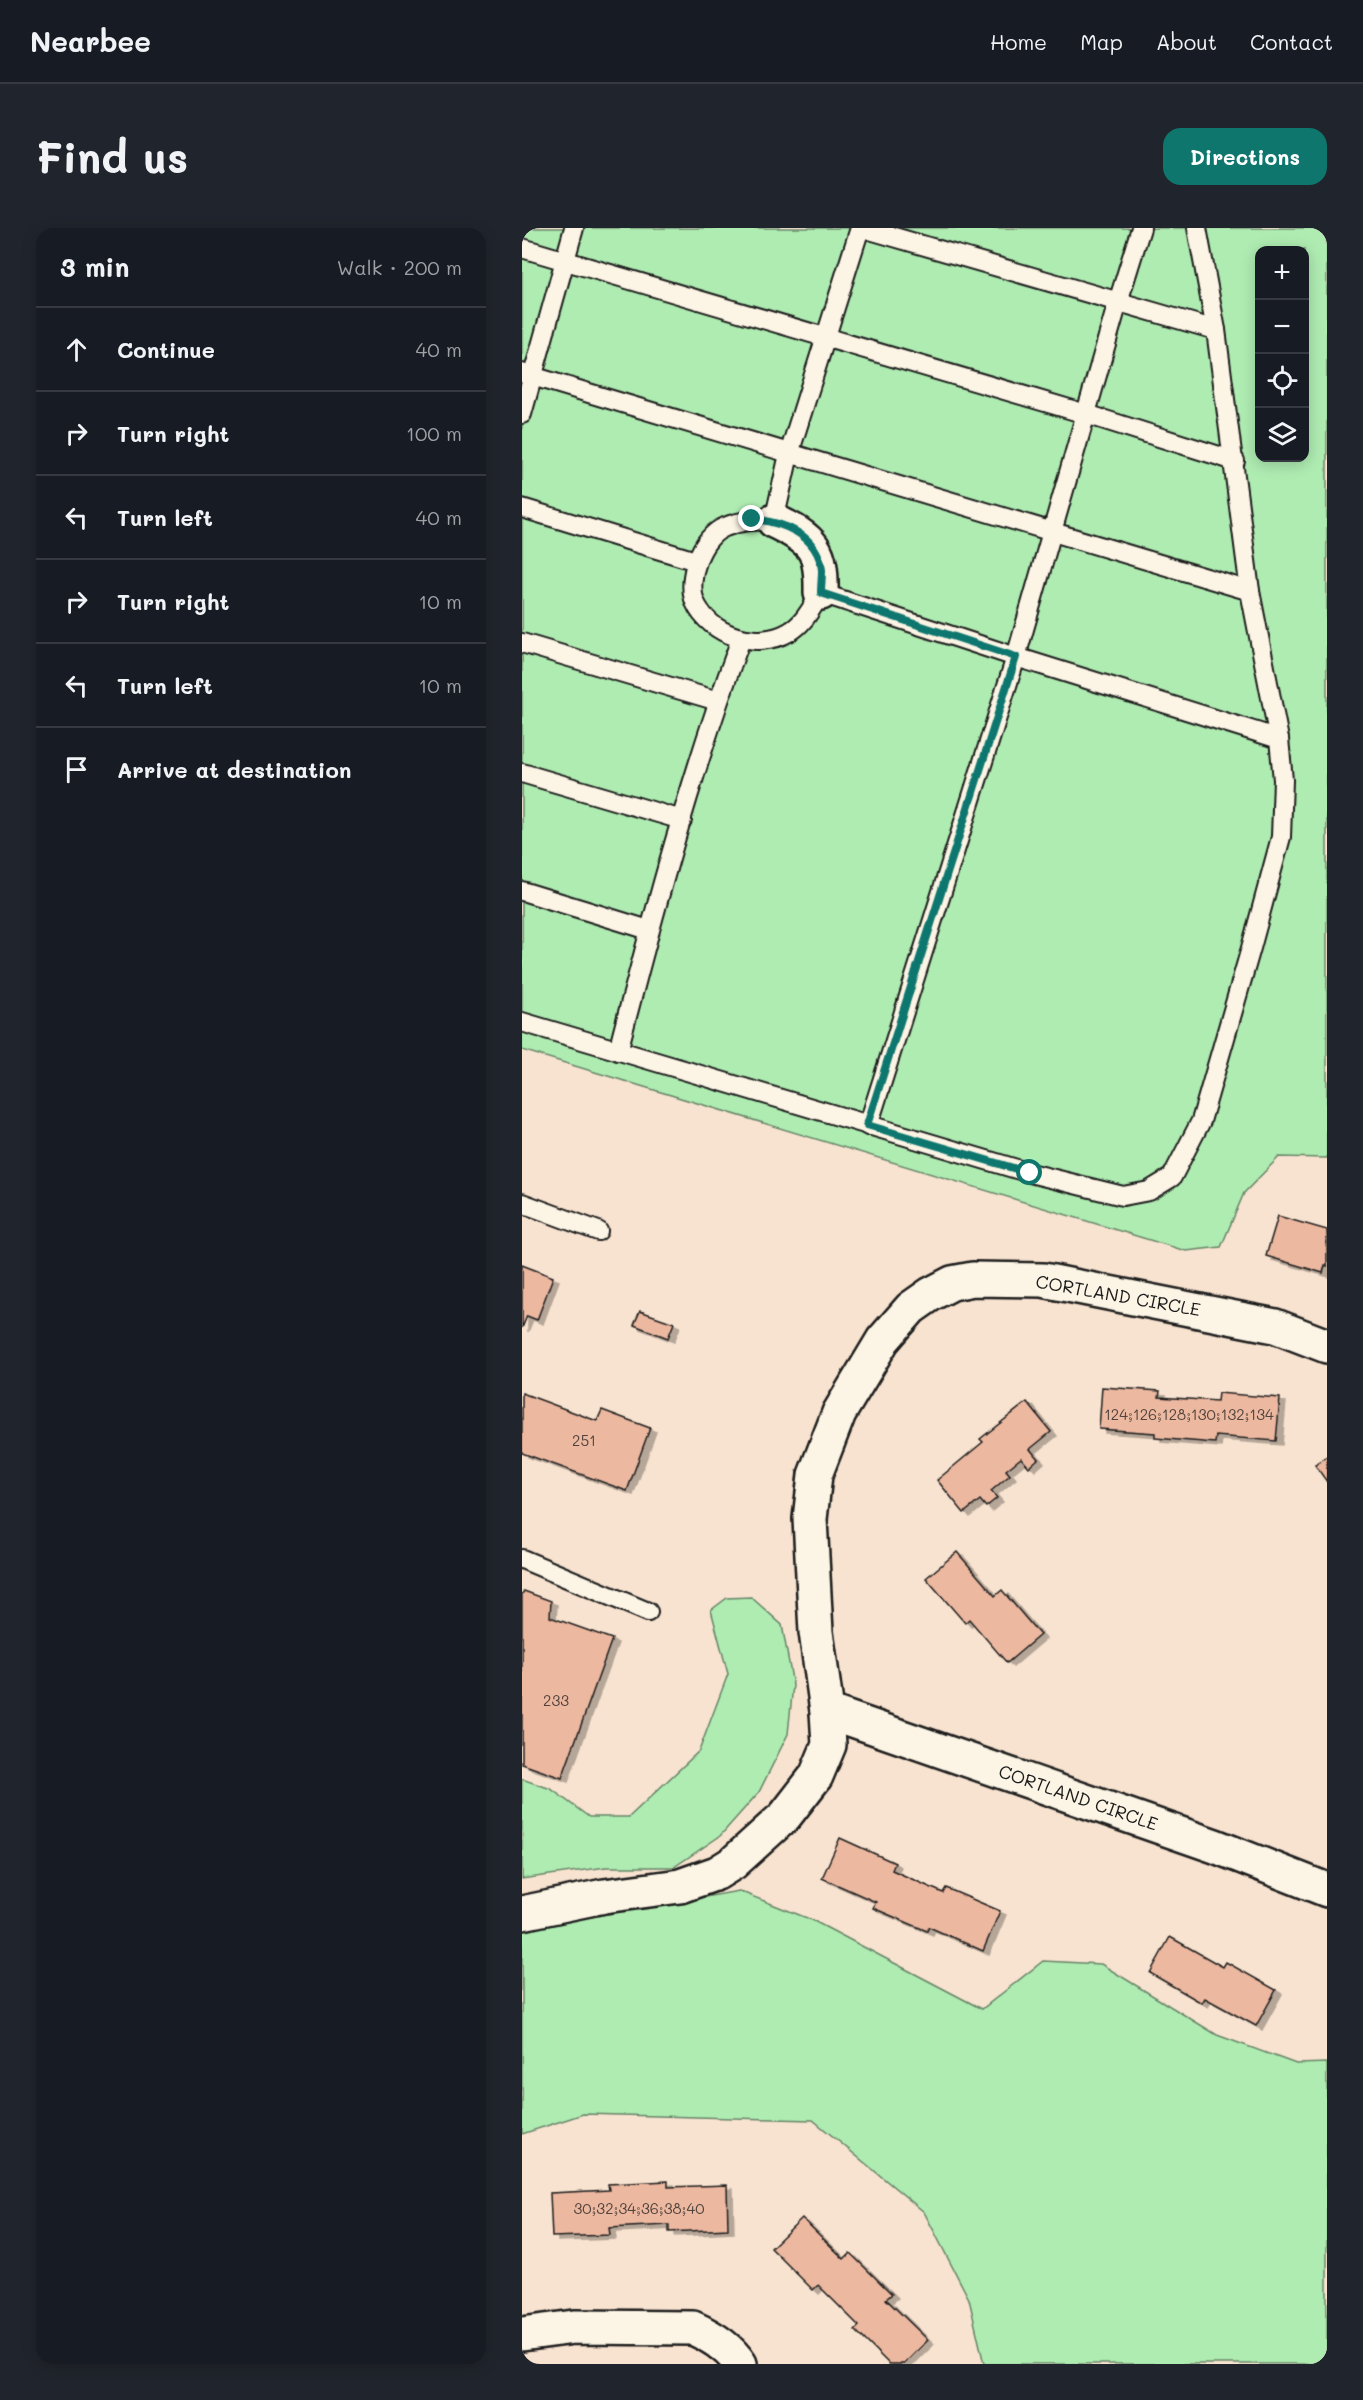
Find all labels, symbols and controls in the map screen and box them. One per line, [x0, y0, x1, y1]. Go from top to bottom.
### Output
text: Nearbee [30, 23, 151, 59]
text: Home [990, 28, 1047, 55]
text: Map [1080, 28, 1123, 55]
text: About [1156, 28, 1217, 55]
text: Contact [1250, 28, 1333, 55]
button: Directions [1163, 128, 1327, 185]
text: Find us [36, 129, 188, 184]
map controls [1255, 246, 1309, 462]
button: + [1255, 246, 1309, 300]
text: 3 min [60, 250, 129, 284]
text: Walk · 200 m [337, 254, 462, 280]
button: − [1255, 300, 1309, 354]
icon: ahead [60, 333, 93, 366]
text: Continue [117, 335, 215, 364]
text: 40 m [416, 336, 462, 362]
button: locate [1255, 354, 1309, 408]
button: layers [1255, 408, 1309, 462]
icon: right [60, 417, 93, 450]
text: Turn right [117, 419, 229, 448]
text: 100 m [406, 420, 462, 446]
icon: left [60, 501, 93, 534]
text: Turn left [117, 503, 213, 532]
text: 40 m [416, 504, 462, 530]
route end [738, 505, 764, 531]
icon: right [60, 585, 93, 618]
text: Turn right [117, 587, 229, 616]
text: 10 m [418, 588, 462, 614]
icon: left [60, 669, 93, 702]
text: Turn left [117, 671, 213, 700]
text: 10 m [418, 672, 462, 698]
icon: arrive [60, 753, 93, 786]
text: Arrive at destination [117, 755, 352, 784]
route start [1016, 1159, 1042, 1185]
street label: CORTLAND CIRCLE [1034, 1269, 1202, 1321]
house number: 124;126;128;130;132;134 [1104, 1404, 1274, 1424]
house number: 251 [572, 1430, 596, 1450]
house number: 233 [543, 1690, 569, 1710]
street label: CORTLAND CIRCLE [996, 1759, 1161, 1836]
house number: 30;32;34;36;38;40 [573, 2198, 705, 2218]

